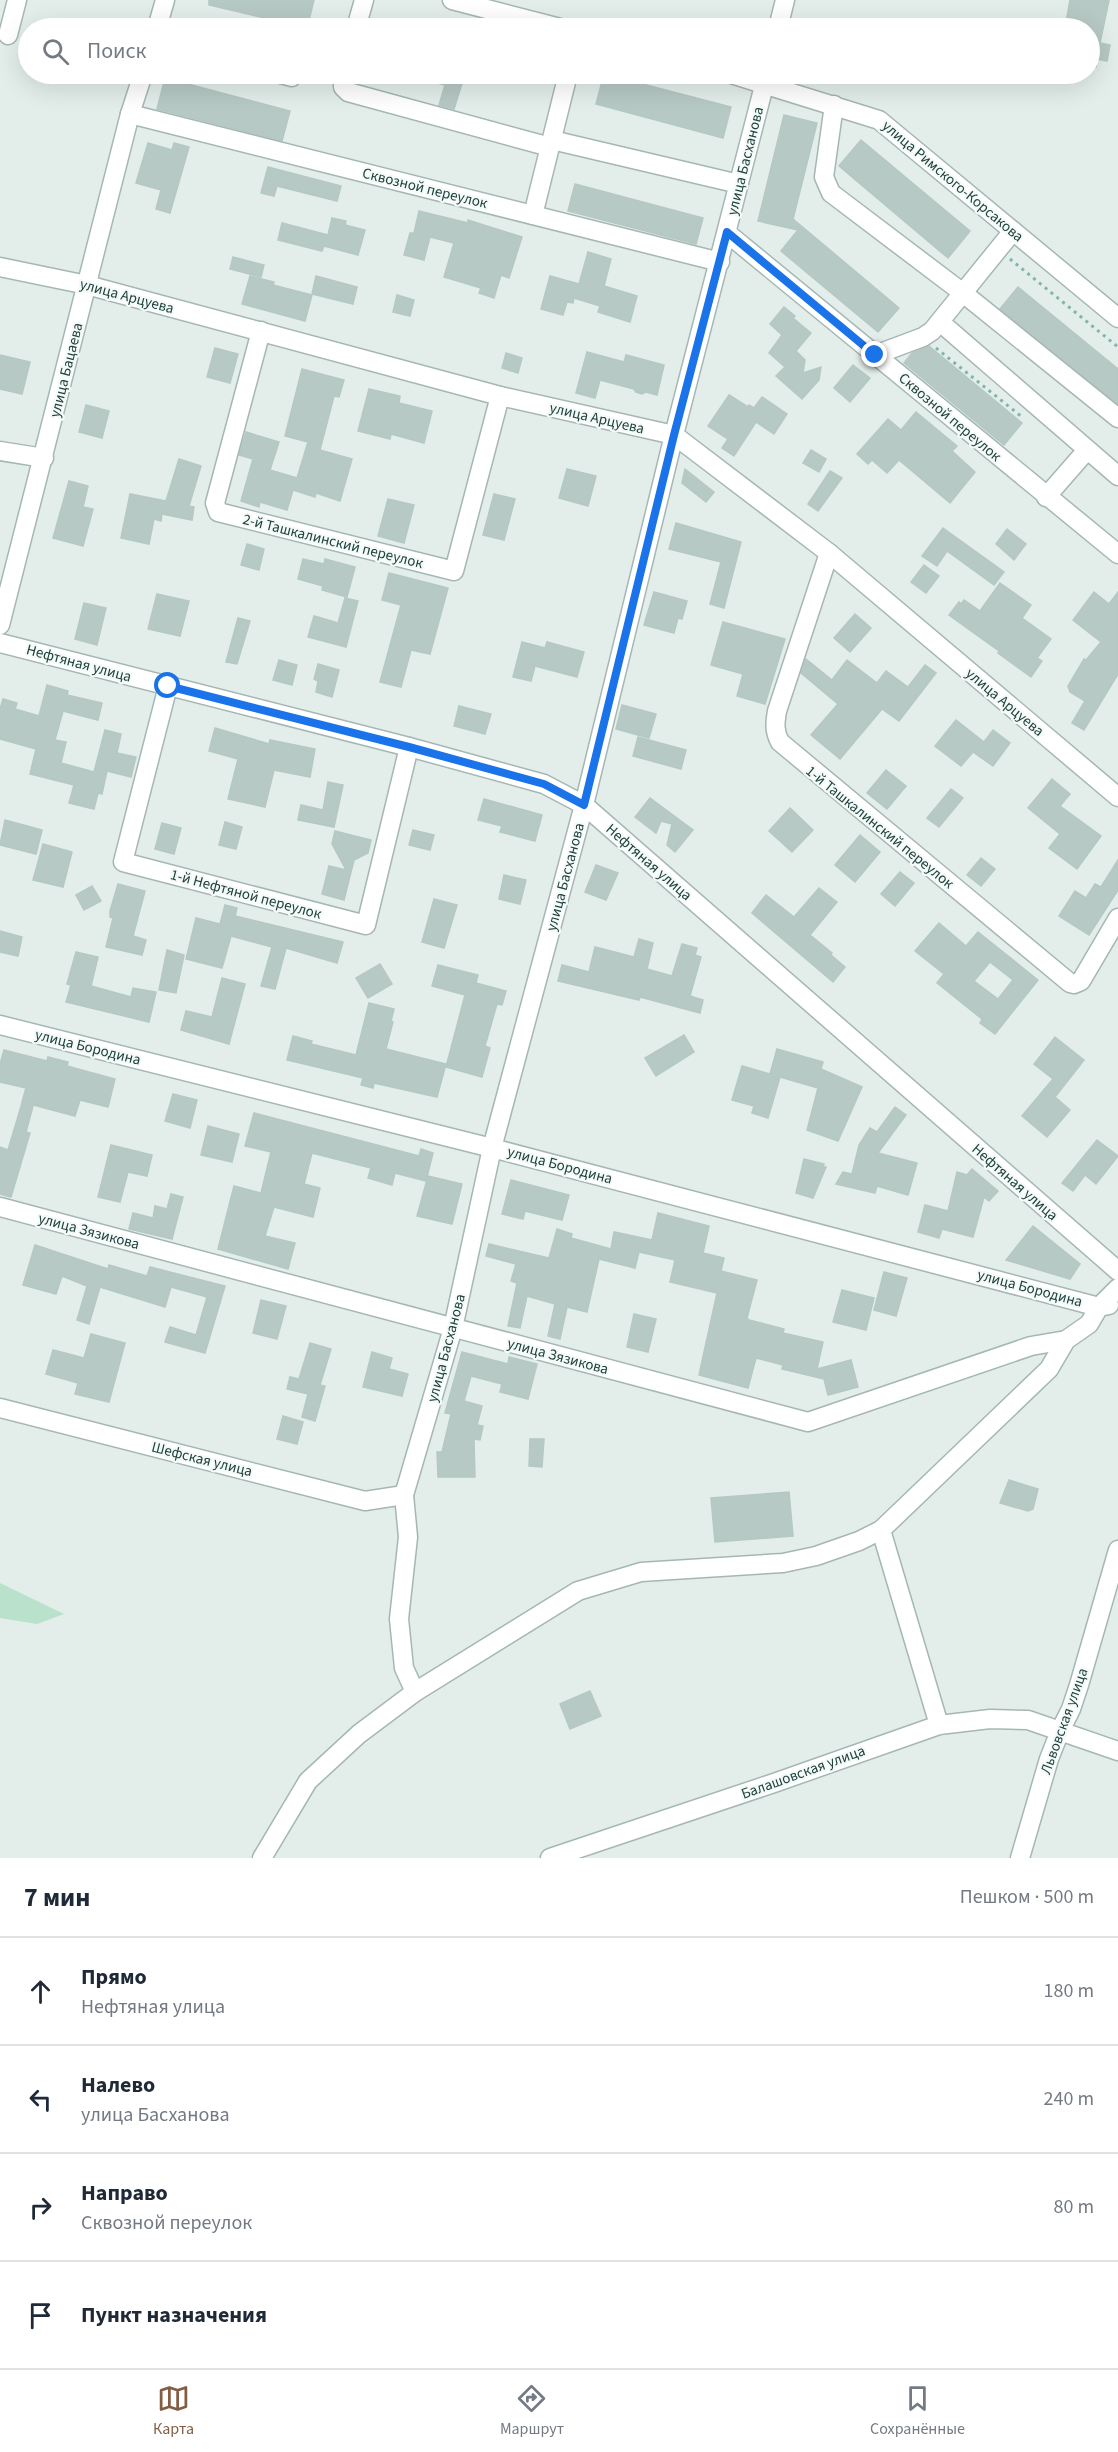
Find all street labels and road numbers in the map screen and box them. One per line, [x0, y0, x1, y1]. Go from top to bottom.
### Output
street label: улица Басханова [722, 105, 769, 218]
street label: улица Римского-Корсакова [877, 116, 1028, 247]
street label: Сквозной переулок [360, 163, 490, 214]
street label: улица Арцуева [77, 274, 176, 319]
street label: улица Бацаева [45, 320, 88, 420]
street label: Сквозной переулок [894, 368, 1006, 467]
street label: улица Арцуева [547, 397, 646, 440]
street label: 2-й Ташкалинский переулок [240, 509, 426, 574]
street label: Нефтяная улица [24, 639, 134, 688]
street label: улица Арцуева [961, 663, 1048, 742]
street label: 1-й Ташкалинский переулок [801, 761, 959, 894]
street label: Нефтяная улица [601, 819, 696, 906]
street label: улица Басханова [541, 821, 590, 934]
street label: 1-й Нефтяной переулок [168, 864, 324, 925]
street label: улица Бородина [33, 1024, 143, 1071]
street label: Нефтяная улица [967, 1139, 1062, 1226]
street label: улица Бородина [505, 1141, 615, 1190]
street label: улица Зязикова [36, 1208, 142, 1255]
street label: улица Бородина [975, 1264, 1085, 1313]
street label: улица Басханова [422, 1292, 471, 1405]
street label: улица Зязикова [505, 1333, 611, 1380]
street label: Шефская улица [149, 1437, 255, 1482]
street label: Львовская улица [1035, 1665, 1093, 1777]
street label: Балашовская улица [738, 1740, 868, 1805]

